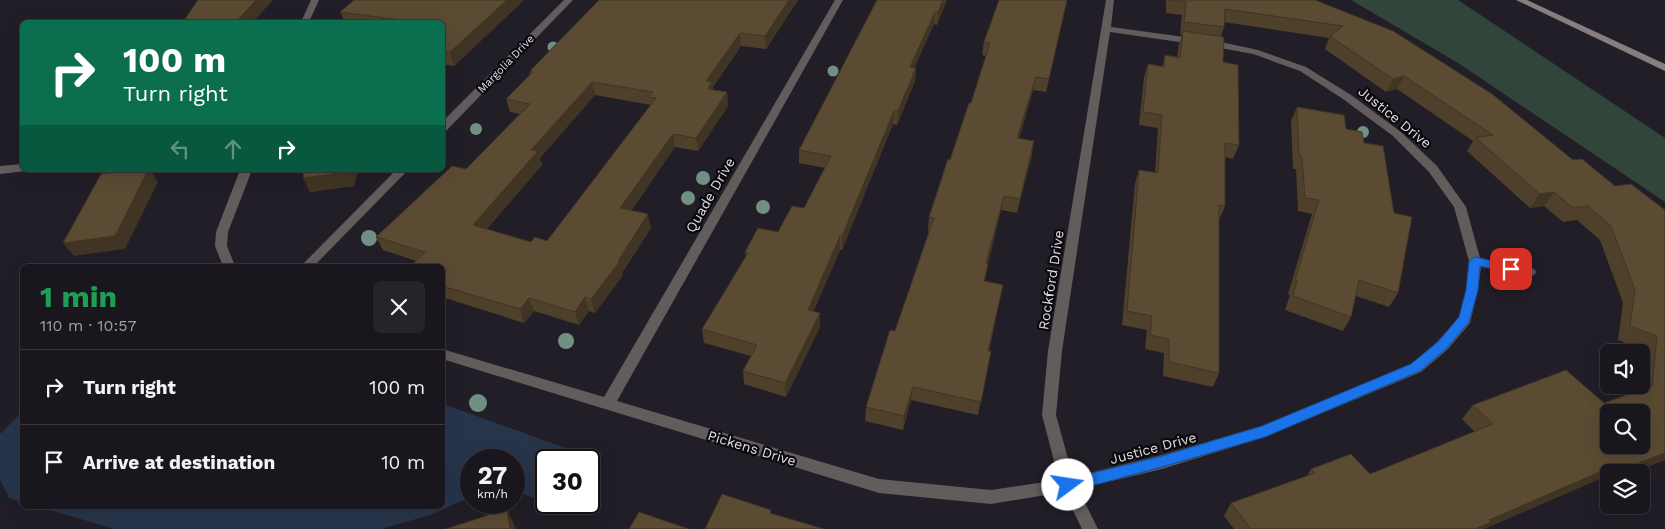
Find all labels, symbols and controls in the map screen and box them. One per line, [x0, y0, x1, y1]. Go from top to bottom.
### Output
street label: Margolia Drive [475, 32, 537, 96]
text: 100 m [123, 39, 226, 81]
icon: right [40, 40, 105, 105]
text: Turn right [123, 81, 228, 106]
street label: Justice Drive [1355, 83, 1435, 151]
icon: left [166, 135, 194, 163]
icon: ahead [219, 135, 247, 163]
icon: right [272, 135, 300, 163]
street label: Quade Drive [682, 155, 738, 235]
street label: Rockford Drive [1035, 229, 1067, 331]
pin [1490, 248, 1532, 290]
icon: arrive [1497, 255, 1525, 283]
text: 1 min [40, 279, 117, 314]
button: close [373, 281, 425, 333]
text: 110 m · 10:57 [40, 316, 137, 335]
map controls [1600, 344, 1650, 514]
button: sound [1600, 344, 1650, 394]
icon: right [40, 373, 68, 401]
text: Turn right [83, 376, 176, 399]
text: 100 m [369, 376, 425, 399]
button: search [1600, 404, 1650, 454]
street label: Pickens Drive [706, 427, 798, 469]
street label: Justice Drive [1108, 429, 1198, 467]
icon: arrive [40, 448, 68, 476]
speed limit sign: 30 [535, 449, 600, 514]
text: Arrive at destination [83, 451, 275, 474]
text: 10 m [381, 451, 425, 474]
position arrow [1041, 458, 1093, 510]
text: 27 [478, 461, 507, 490]
button: layers [1600, 464, 1650, 514]
text: km/h [477, 487, 508, 501]

